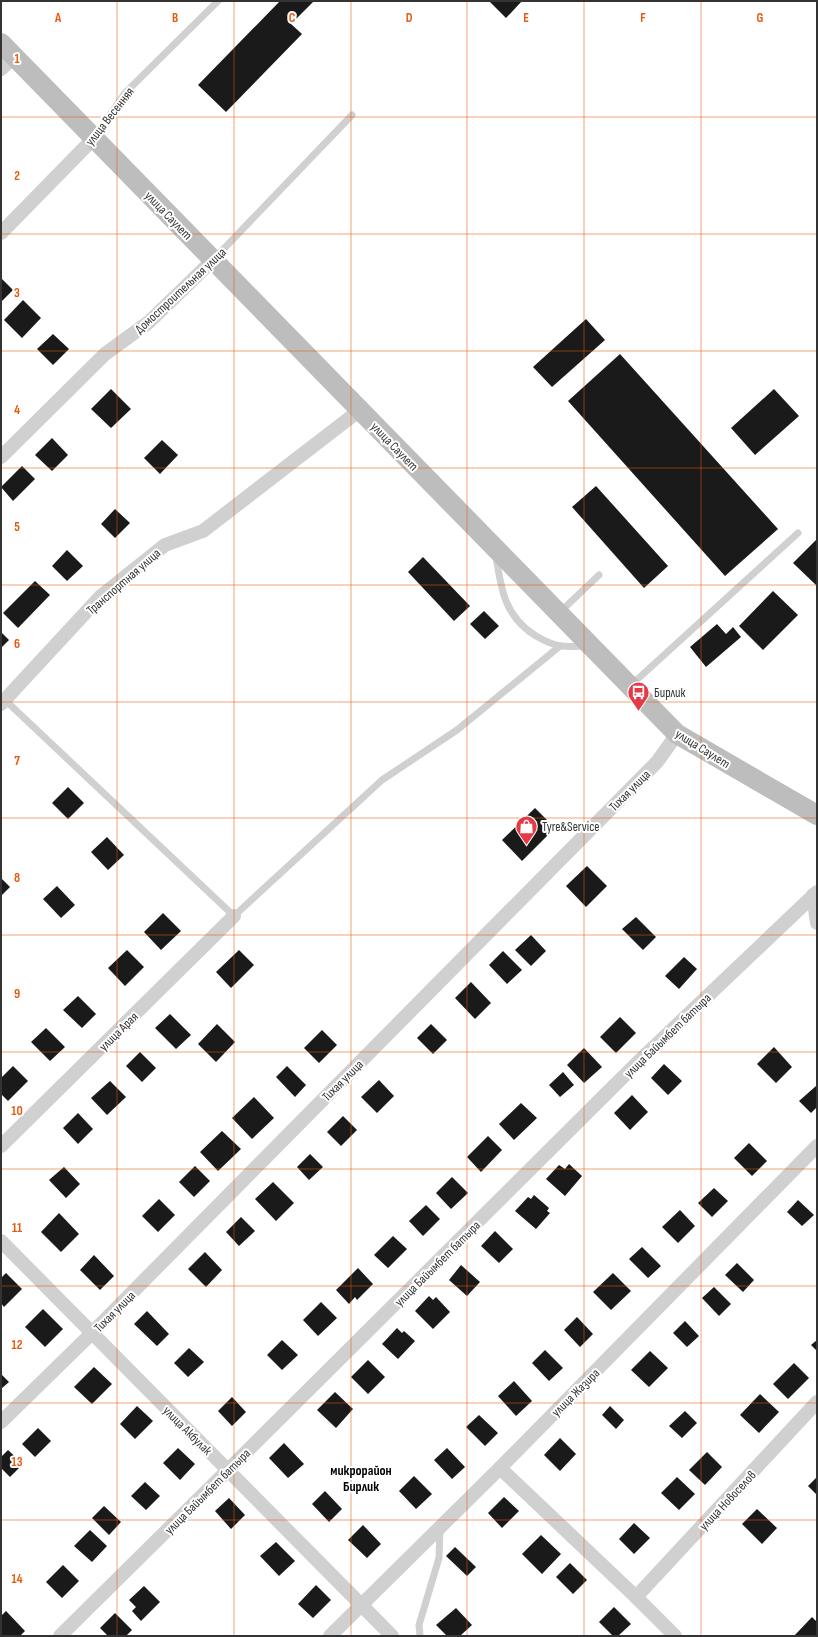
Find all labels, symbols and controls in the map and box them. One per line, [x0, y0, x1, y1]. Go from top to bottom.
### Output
text: A [54, 10, 62, 26]
text: B [172, 10, 178, 26]
text: C [289, 10, 296, 26]
text: D [406, 10, 413, 26]
text: E [523, 10, 529, 26]
text: F [640, 10, 646, 26]
text: G [757, 10, 764, 26]
text: 1 [14, 51, 20, 67]
street label: улица Весенняя [82, 84, 138, 149]
text: 2 [14, 168, 20, 184]
street label: улица Саулет [141, 188, 195, 243]
street label: Домостроительная улица [132, 244, 230, 337]
text: 3 [14, 285, 20, 301]
text: 4 [14, 402, 20, 418]
street label: улица Саулет [367, 419, 421, 474]
text: 5 [14, 519, 20, 535]
street label: Транспортная улица [83, 545, 164, 618]
text: 6 [14, 636, 20, 652]
bus stop icon: Бирлик [626, 679, 652, 712]
place label: Бирлик [654, 685, 685, 701]
street label: улица Саулет [672, 726, 733, 772]
text: 7 [14, 753, 20, 769]
street label: Тихая улица [606, 767, 654, 815]
shop icon: Tyre&Service [513, 813, 539, 846]
place label: Tyre&Service [542, 819, 600, 835]
text: 8 [14, 870, 20, 886]
text: 9 [14, 986, 20, 1002]
street label: улица Байымбет батыра [621, 990, 715, 1081]
street label: улица Арая [96, 1009, 142, 1055]
street label: Тихая улица [319, 1057, 367, 1105]
text: 10 [11, 1103, 23, 1119]
street label: улица Байымбет батыра [391, 1217, 484, 1310]
text: 11 [12, 1220, 22, 1236]
street label: Тихая улица [91, 1288, 139, 1336]
text: 12 [12, 1337, 23, 1353]
street label: улица Жазира [548, 1365, 603, 1420]
street label: улица Акбулак [159, 1403, 215, 1459]
street label: улица Байымбет батыра [161, 1445, 254, 1538]
text: 13 [12, 1454, 23, 1470]
district label: микрорайон Бирлик [330, 1462, 392, 1495]
street label: улица Новоселов [696, 1467, 759, 1534]
text: 14 [11, 1571, 23, 1587]

